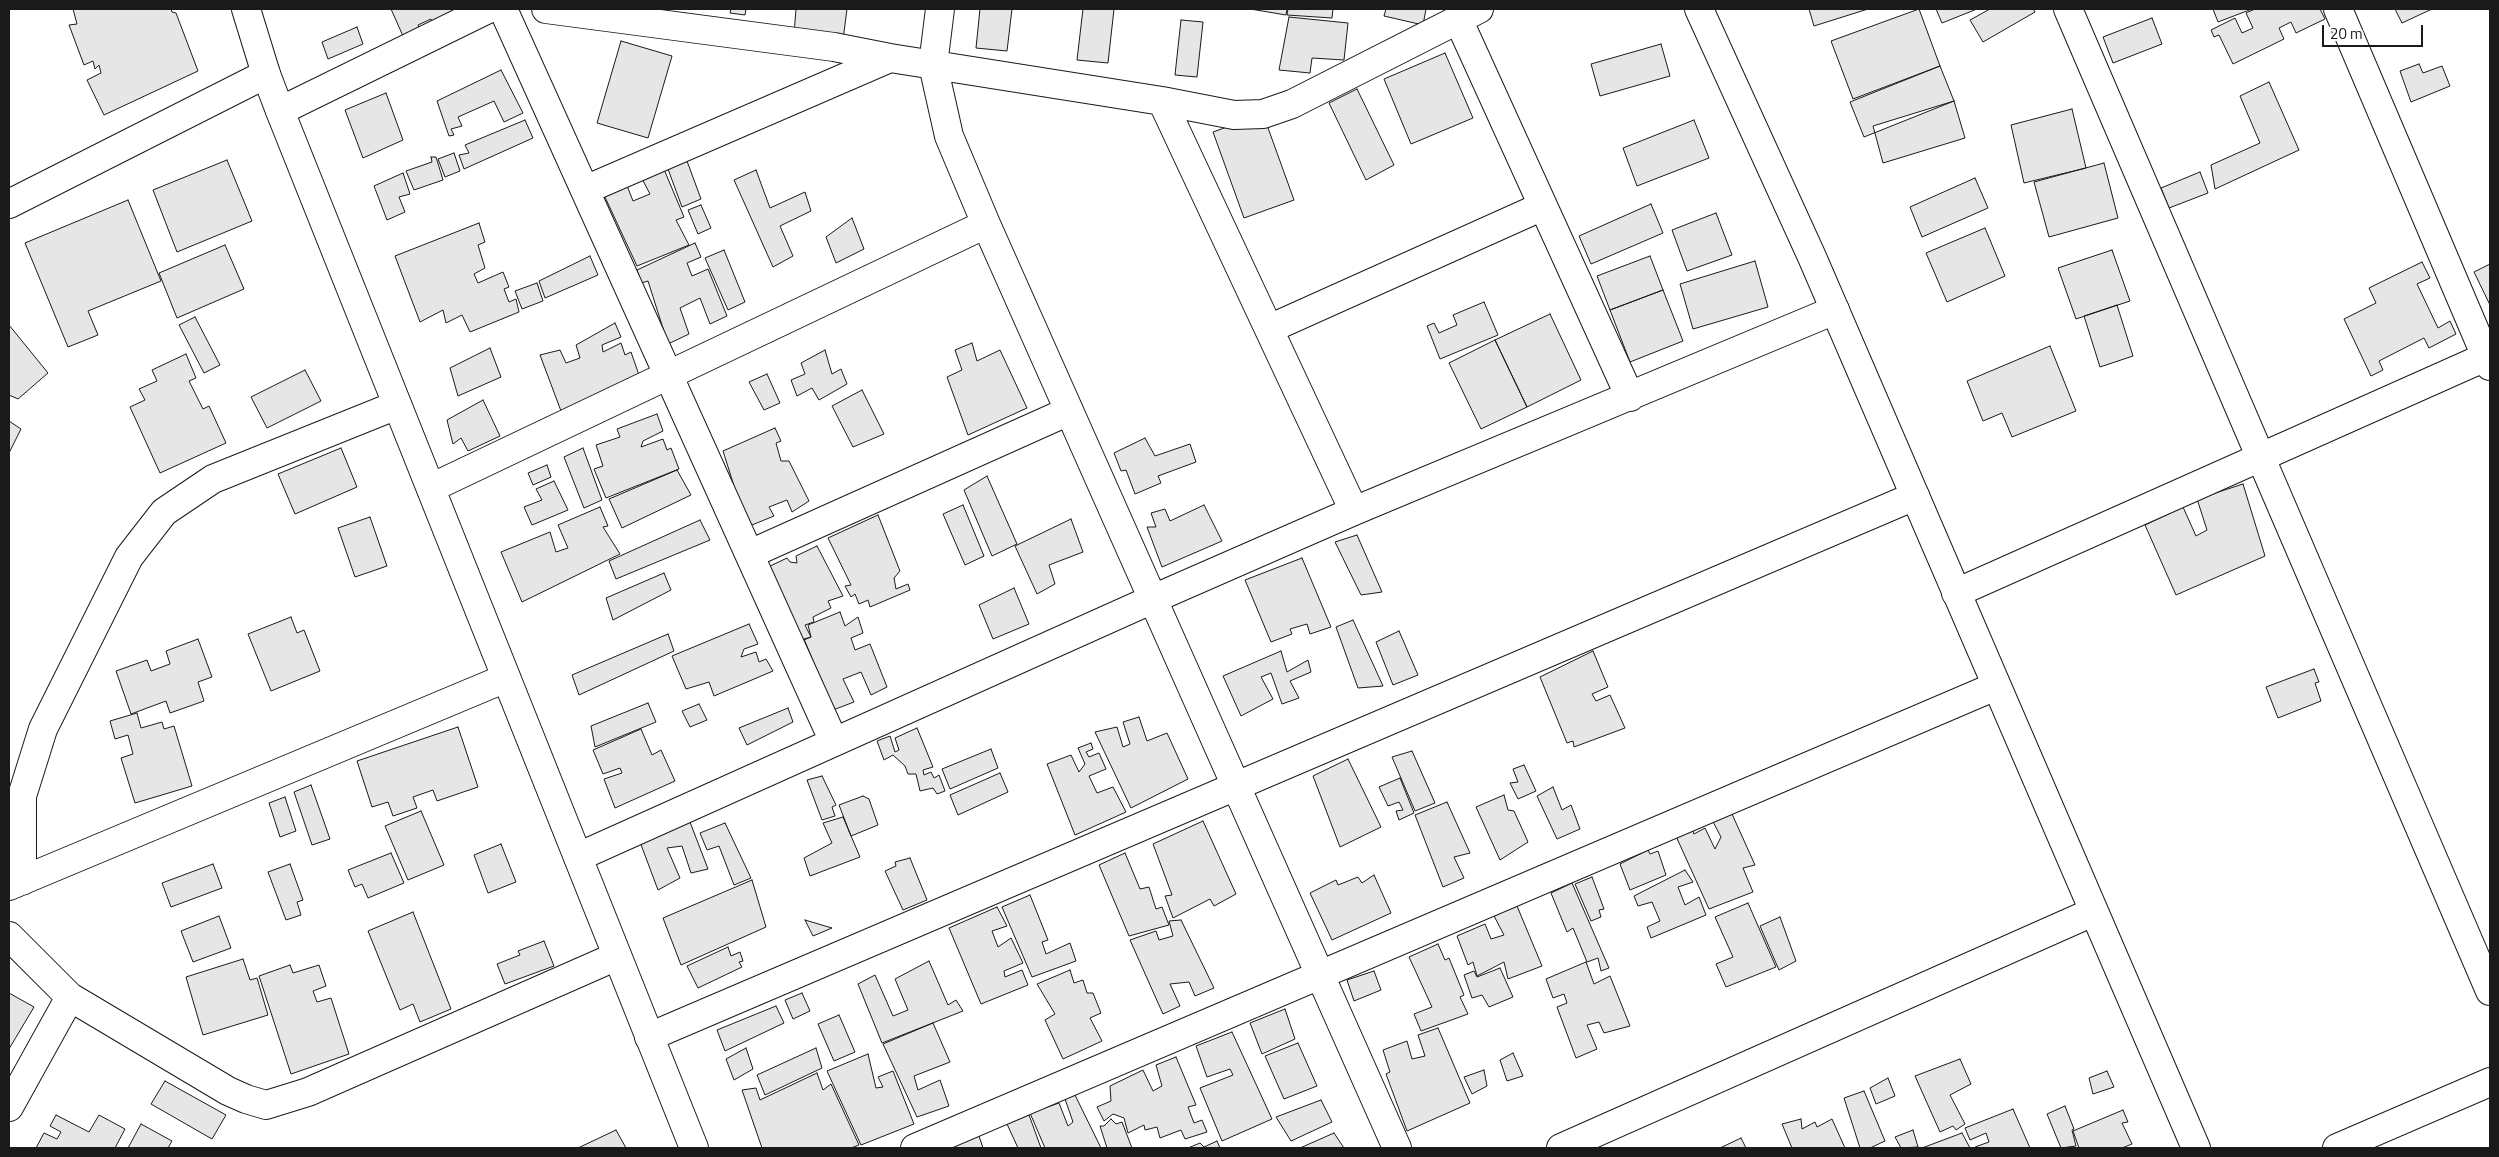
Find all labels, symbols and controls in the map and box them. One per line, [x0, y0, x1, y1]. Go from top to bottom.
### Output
scale bar [2324, 15, 2425, 47]
text: 20 m [2330, 22, 2363, 45]

